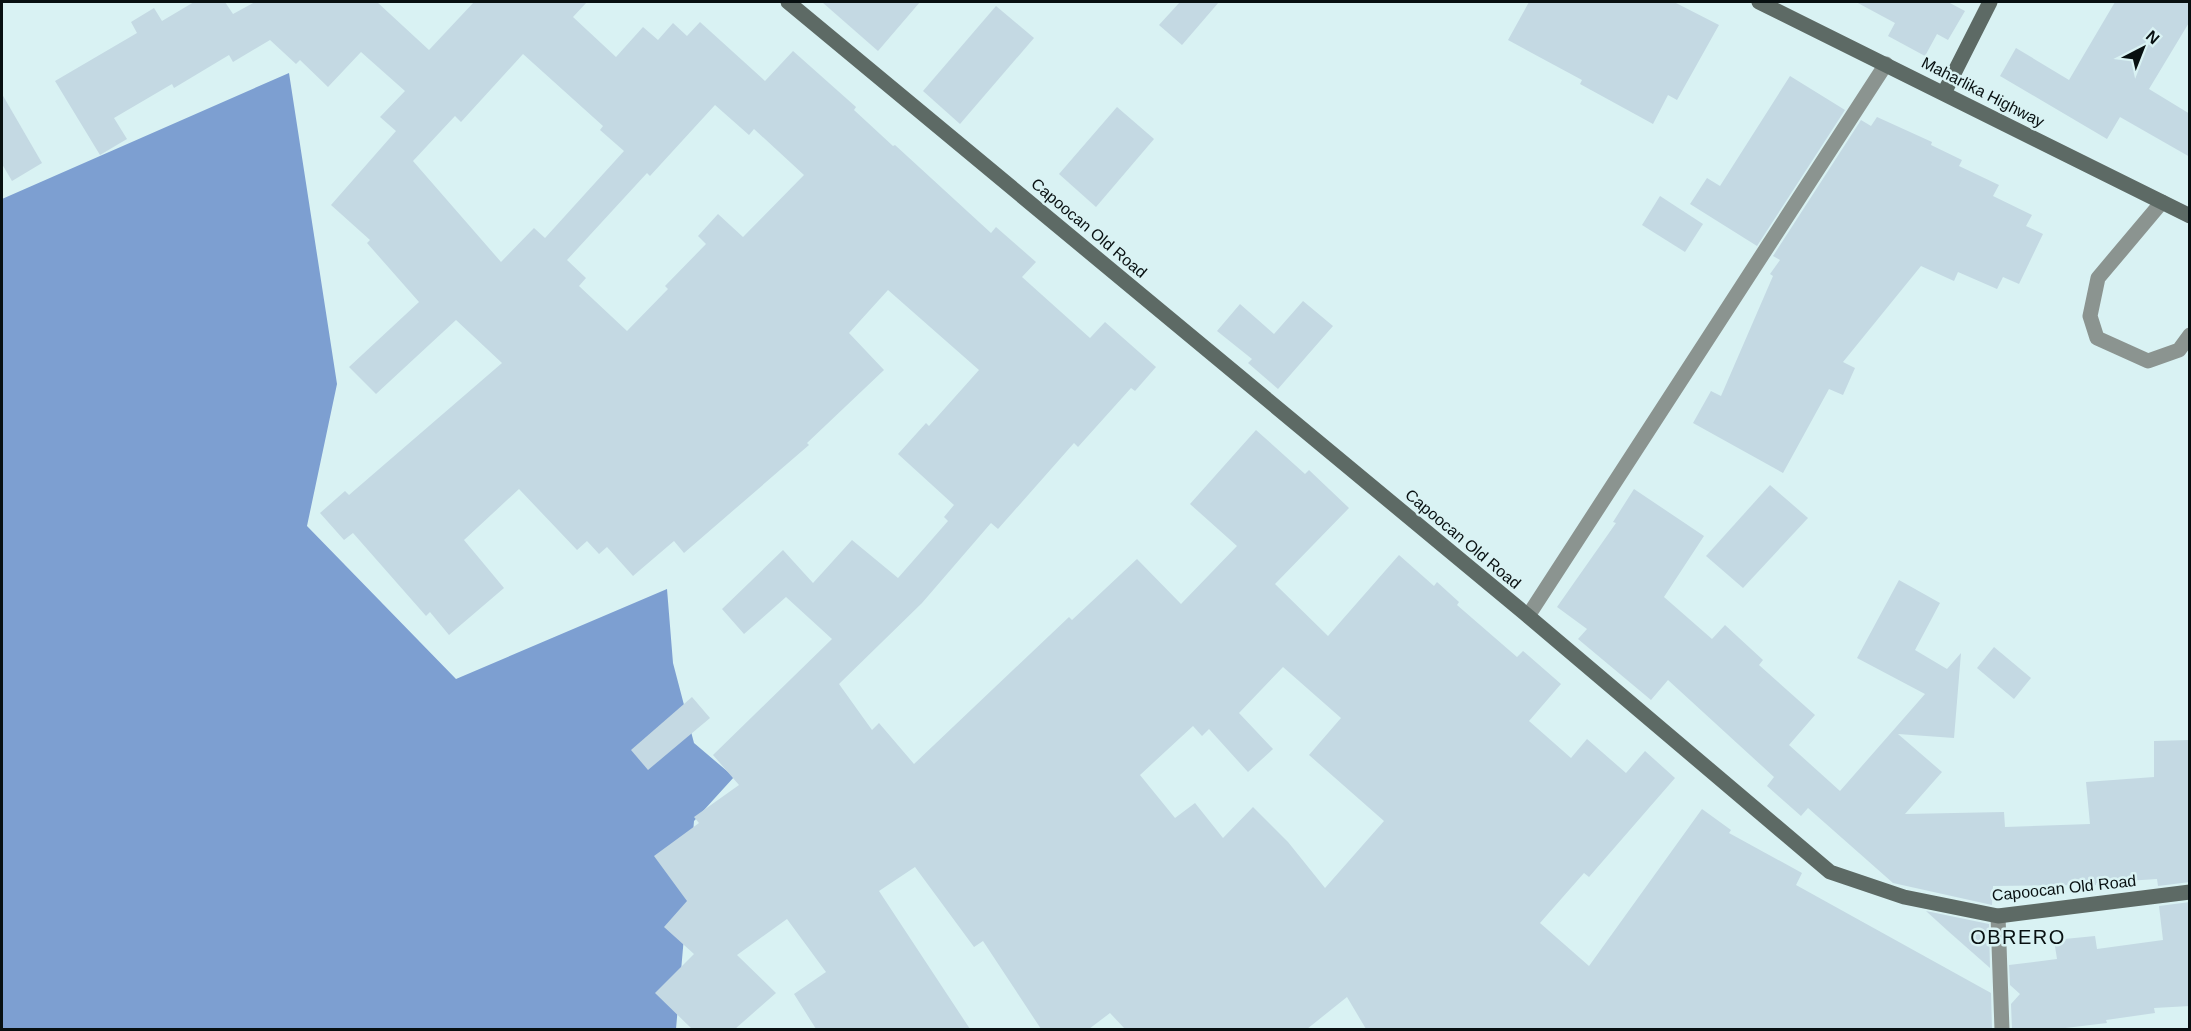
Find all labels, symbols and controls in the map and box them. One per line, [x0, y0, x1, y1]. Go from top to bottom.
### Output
north arrow [2113, 18, 2173, 78]
text: N [2143, 27, 2163, 47]
street label: Maharlika Highway [1919, 54, 2047, 130]
street label: Capoocan Old Road [1028, 175, 1150, 281]
street label: Capoocan Old Road [1402, 486, 1524, 592]
street label: Capoocan Old Road [1991, 872, 2137, 904]
district label: OBRERO [1970, 926, 2066, 948]

